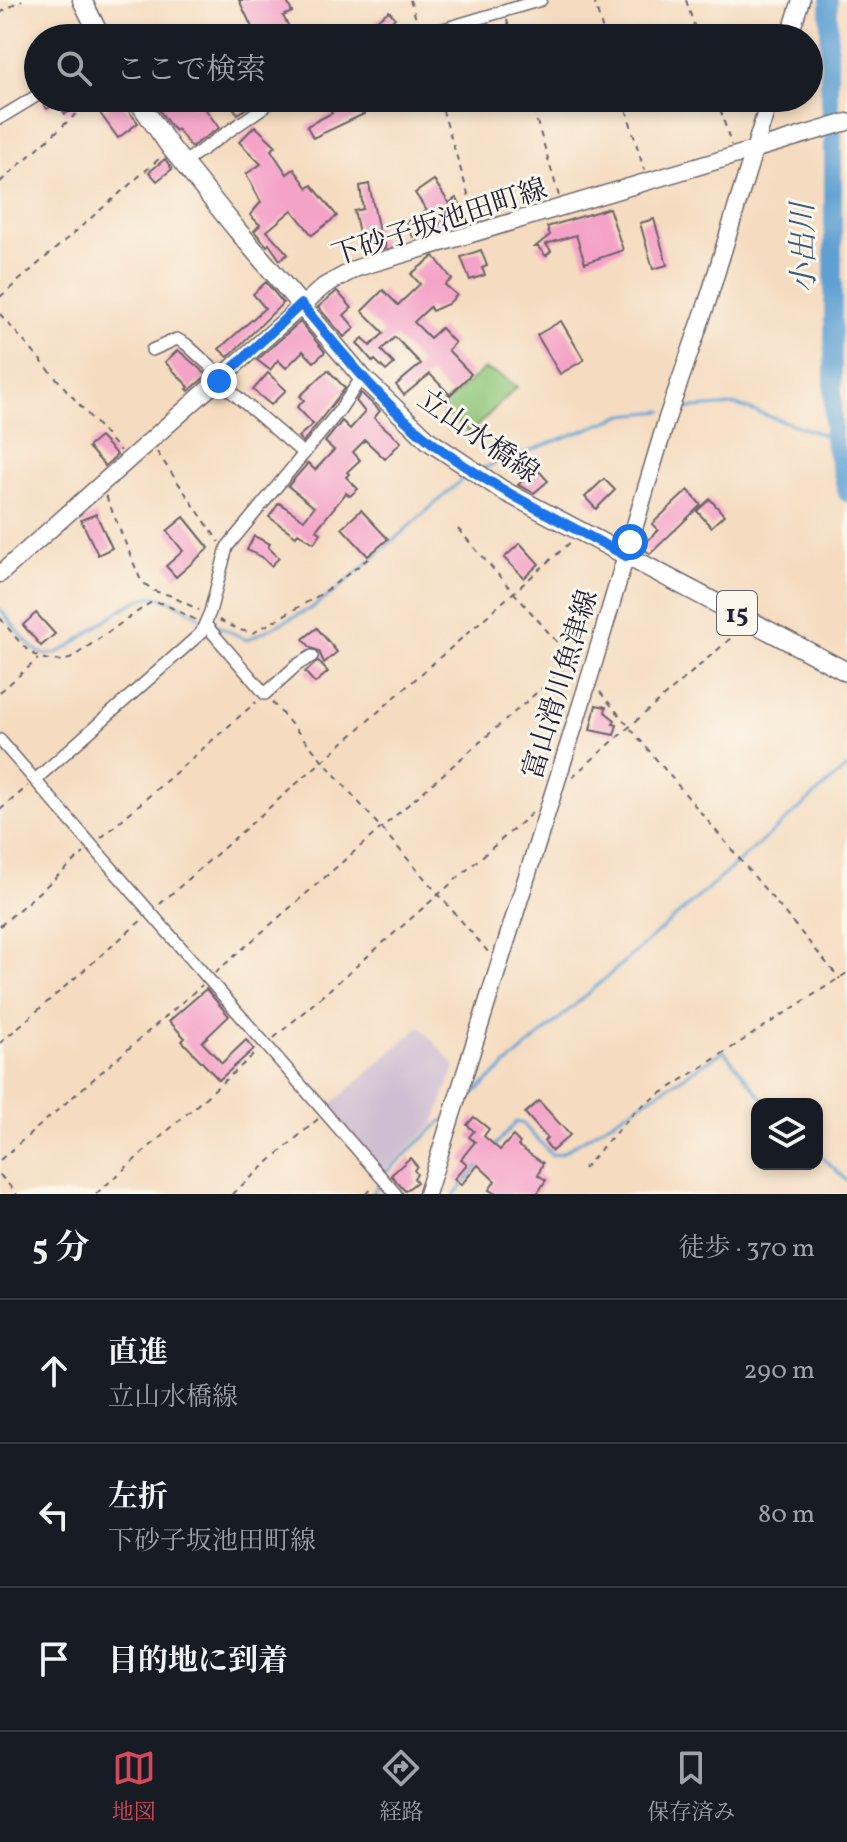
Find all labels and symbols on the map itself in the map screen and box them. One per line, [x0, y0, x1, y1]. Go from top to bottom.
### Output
street label: 下砂子坂池田町線 [327, 170, 552, 277]
water label: 小出川 [783, 200, 827, 293]
route end [201, 363, 237, 399]
street label: 立山水橋線 [409, 381, 546, 493]
route start [612, 524, 648, 560]
street label: 富山滑川魚津線 [514, 585, 609, 784]
road number: 15 [717, 591, 757, 635]

